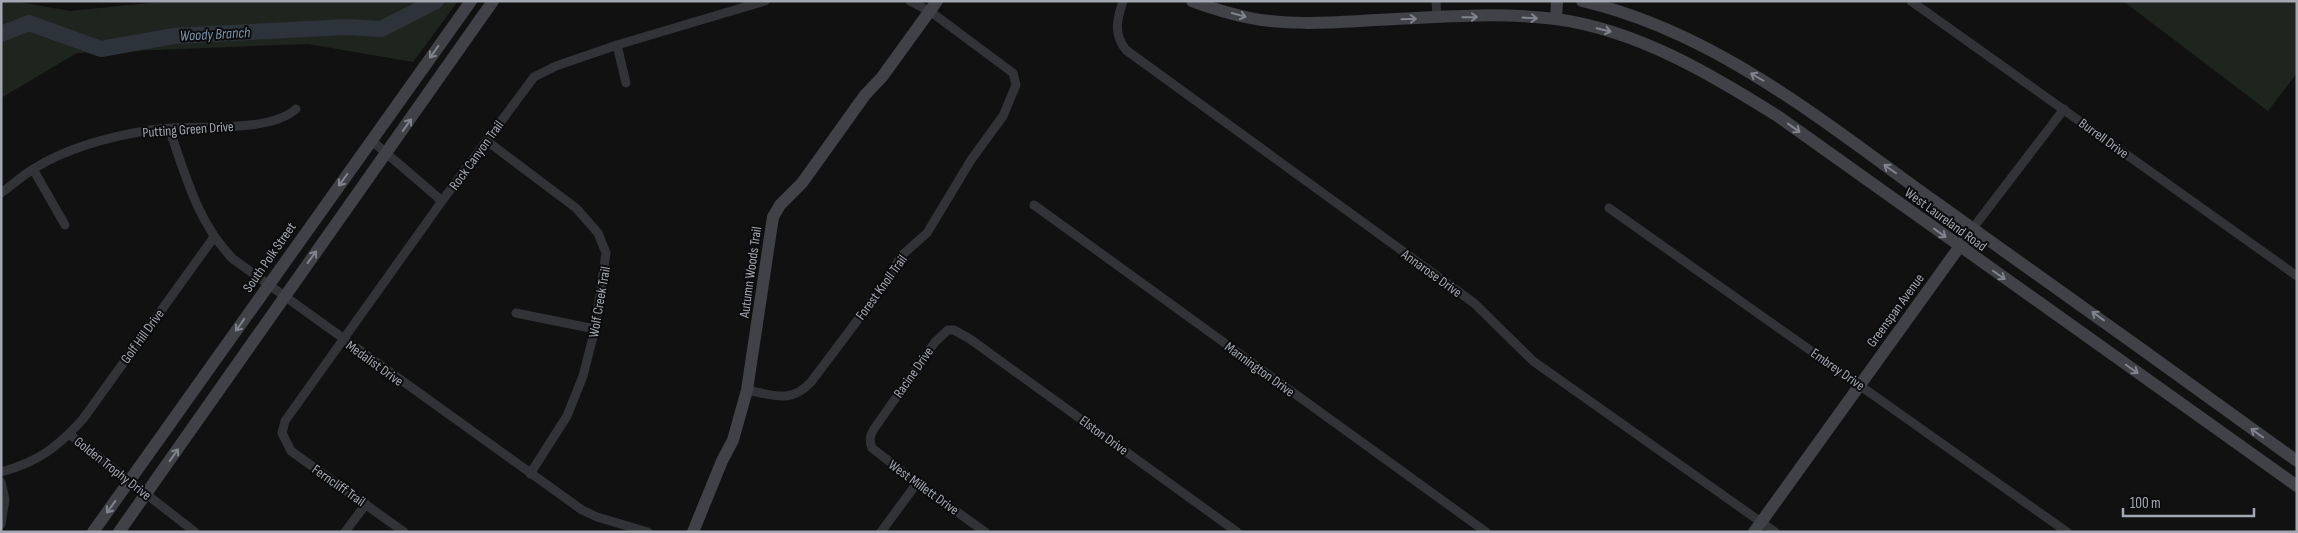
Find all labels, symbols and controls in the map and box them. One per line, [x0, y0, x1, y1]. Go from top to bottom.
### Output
one-way arrow [1231, 11, 1247, 20]
one-way arrow [1462, 12, 1478, 22]
one-way arrow [1522, 13, 1538, 22]
one-way arrow [1401, 15, 1417, 24]
water label: Woody Branch [179, 23, 251, 46]
one-way arrow [1595, 26, 1611, 35]
one-way arrow [429, 45, 439, 59]
one-way arrow [1750, 71, 1764, 81]
street label: Burrell Drive [2075, 115, 2132, 162]
street label: Rock Canyon Trail [446, 117, 507, 193]
street label: Putting Green Drive [142, 118, 234, 141]
one-way arrow [402, 118, 412, 132]
one-way arrow [1787, 123, 1801, 133]
one-way arrow [1883, 164, 1897, 174]
one-way arrow [338, 173, 348, 187]
street label: West Laureland Road [1901, 184, 1990, 255]
street label: South Polk Street [239, 219, 300, 296]
street label: Autumn Woods Trail [736, 225, 765, 320]
one-way arrow [1933, 228, 1947, 238]
street label: Annarose Drive [1397, 245, 1465, 301]
one-way arrow [307, 250, 317, 264]
street label: Forest Knoll Trail [852, 251, 911, 323]
street label: Wolf Creek Trail [585, 265, 614, 339]
street label: Greenspan Avenue [1863, 270, 1928, 350]
one-way arrow [1992, 270, 2006, 280]
street label: Golf Hill Drive [117, 306, 168, 367]
one-way arrow [2091, 311, 2105, 322]
one-way arrow [235, 318, 245, 332]
street label: Medalist Drive [343, 337, 407, 390]
street label: Mannington Drive [1221, 338, 1298, 401]
street label: Racine Drive [890, 344, 937, 401]
street label: Embrey Drive [1807, 345, 1868, 394]
one-way arrow [2124, 364, 2138, 374]
street label: Elston Drive [1076, 412, 1131, 459]
one-way arrow [2251, 427, 2264, 438]
street label: Golden Trophy Drive [71, 433, 155, 504]
one-way arrow [169, 448, 179, 462]
street label: West Millett Drive [885, 456, 962, 519]
street label: Ferncliff Trail [309, 461, 369, 510]
scale bar [2123, 486, 2254, 518]
text: 100 m [2130, 494, 2161, 513]
one-way arrow [106, 500, 116, 514]

